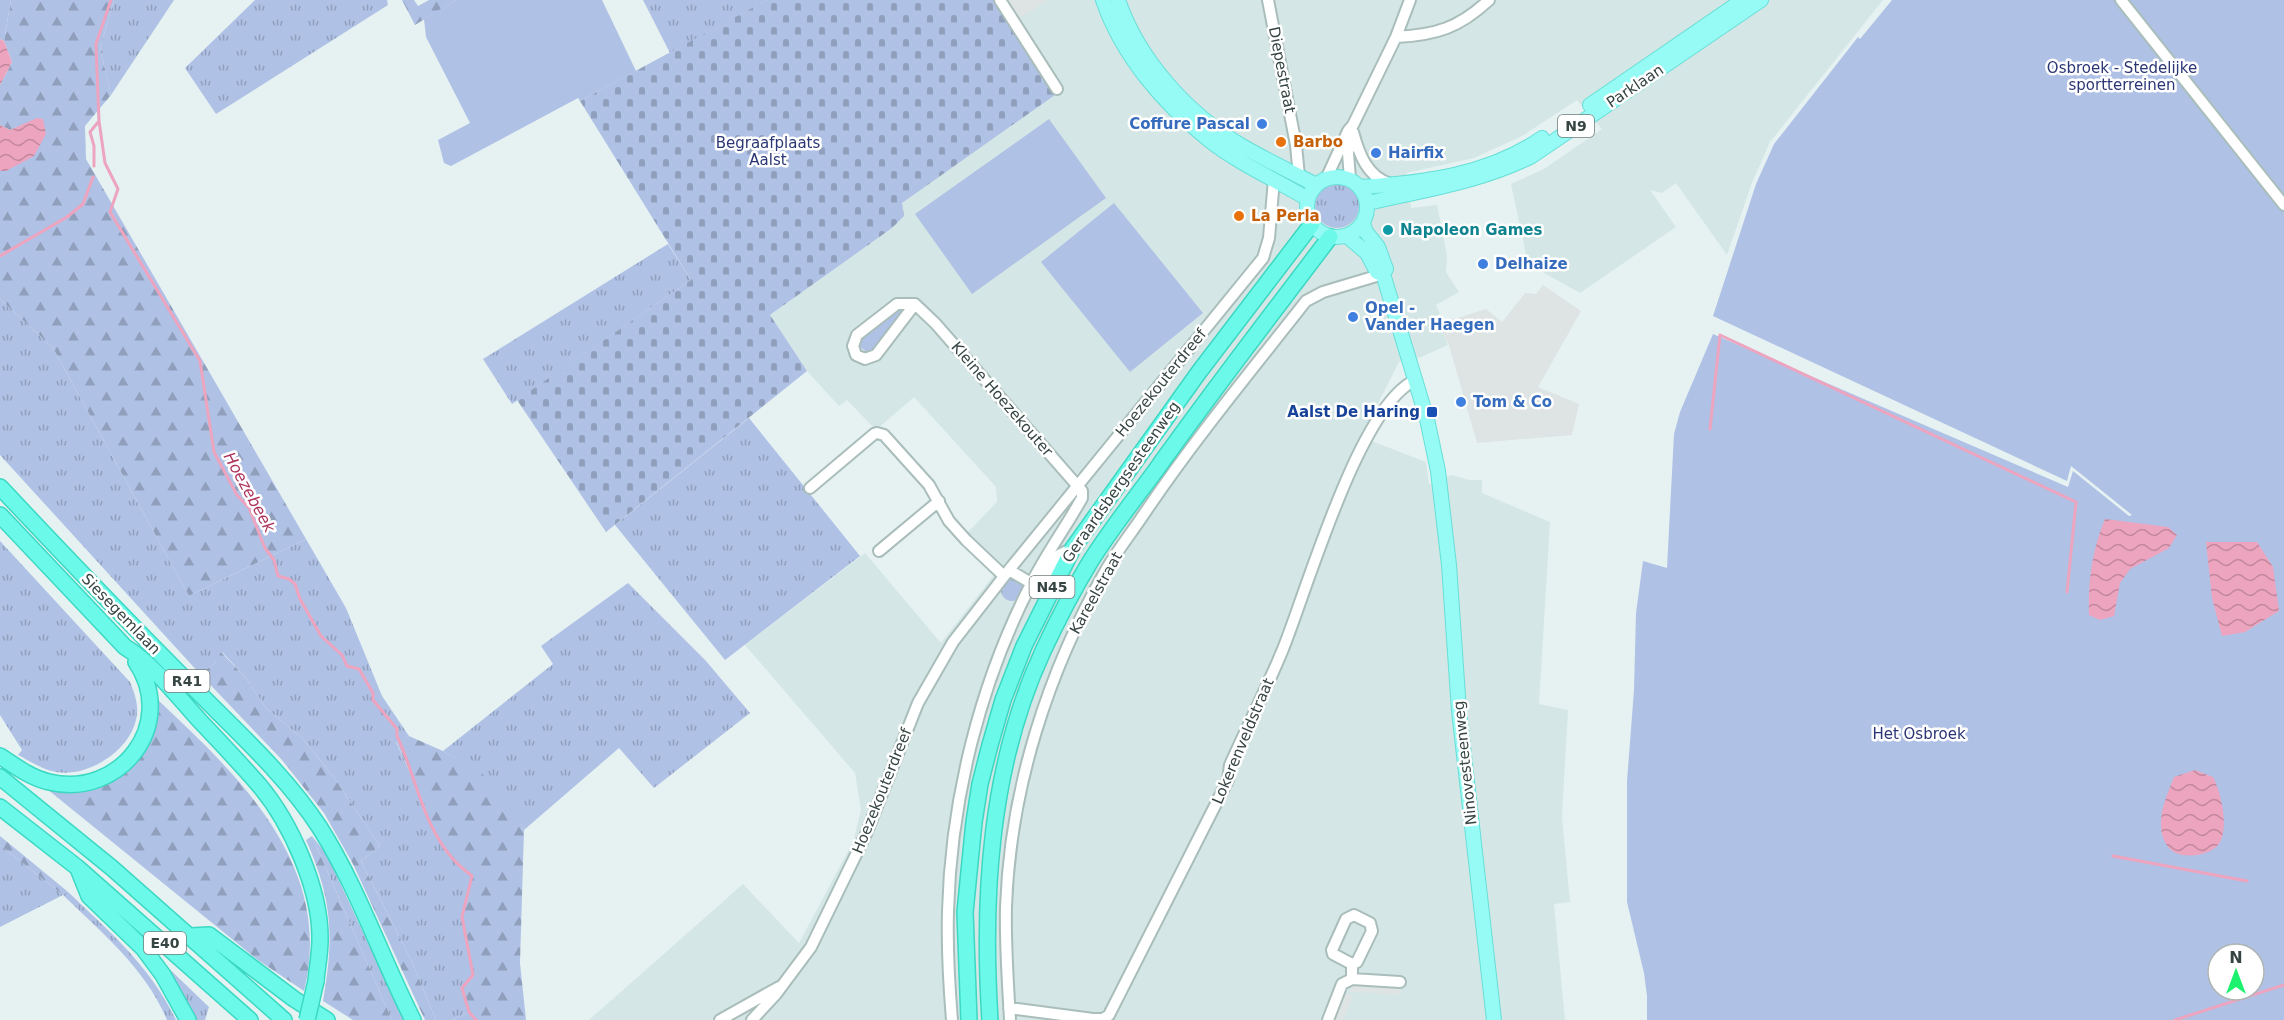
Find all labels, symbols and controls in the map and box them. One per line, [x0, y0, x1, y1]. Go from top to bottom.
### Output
street label: Diepestraat [1265, 25, 1299, 115]
park label: Osbroek - Stedelijke sportterreinen [2047, 59, 2197, 94]
street label: Parklaan [1603, 61, 1667, 111]
place label: Coffure Pascal [1129, 115, 1250, 133]
road number: N9 [1558, 115, 1594, 137]
marker: Coffure Pascal [1255, 117, 1269, 131]
place label: Barbo [1293, 133, 1343, 151]
park label: Begraafplaats Aalst [716, 134, 820, 169]
marker: Barbo [1274, 135, 1288, 149]
place label: Hairfix [1388, 144, 1444, 162]
marker: Hairfix [1369, 146, 1383, 160]
place label: La Perla [1251, 207, 1320, 225]
marker: La Perla [1232, 209, 1246, 223]
place label: Napoleon Games [1400, 221, 1542, 239]
marker: Napoleon Games [1381, 223, 1395, 237]
place label: Delhaize [1495, 255, 1568, 273]
marker: Delhaize [1476, 257, 1490, 271]
place label: Opel - Vander Haegen [1365, 299, 1495, 334]
marker: Opel - Vander Haegen [1346, 310, 1360, 324]
street label: Hoezekouterdreef [1112, 325, 1211, 441]
street label: Kleine Hoezekouter [947, 338, 1057, 461]
place label: Tom & Co [1473, 393, 1552, 411]
marker: Tom & Co [1454, 395, 1468, 409]
street label: Geraardsbergsesteenweg [1058, 398, 1184, 566]
place label: Aalst De Haring [1287, 403, 1420, 421]
marker: Aalst De Haring [1425, 405, 1439, 419]
water label: Hoezebeek [220, 449, 280, 536]
street label: Kareelstraat [1066, 549, 1126, 637]
street label: Siesegemlaan [78, 570, 164, 658]
road number: N45 [1030, 576, 1074, 598]
road number: R41 [164, 670, 210, 692]
street label: Lokerenveldstraat [1208, 675, 1278, 807]
street label: Ninovesteenweg [1450, 700, 1480, 826]
street label: Hoezekouterdreef [849, 725, 916, 856]
park label: Het Osbroek [1872, 725, 1966, 743]
road number: E40 [144, 932, 186, 954]
north arrow [2206, 942, 2266, 1002]
text: N [2229, 948, 2243, 967]

